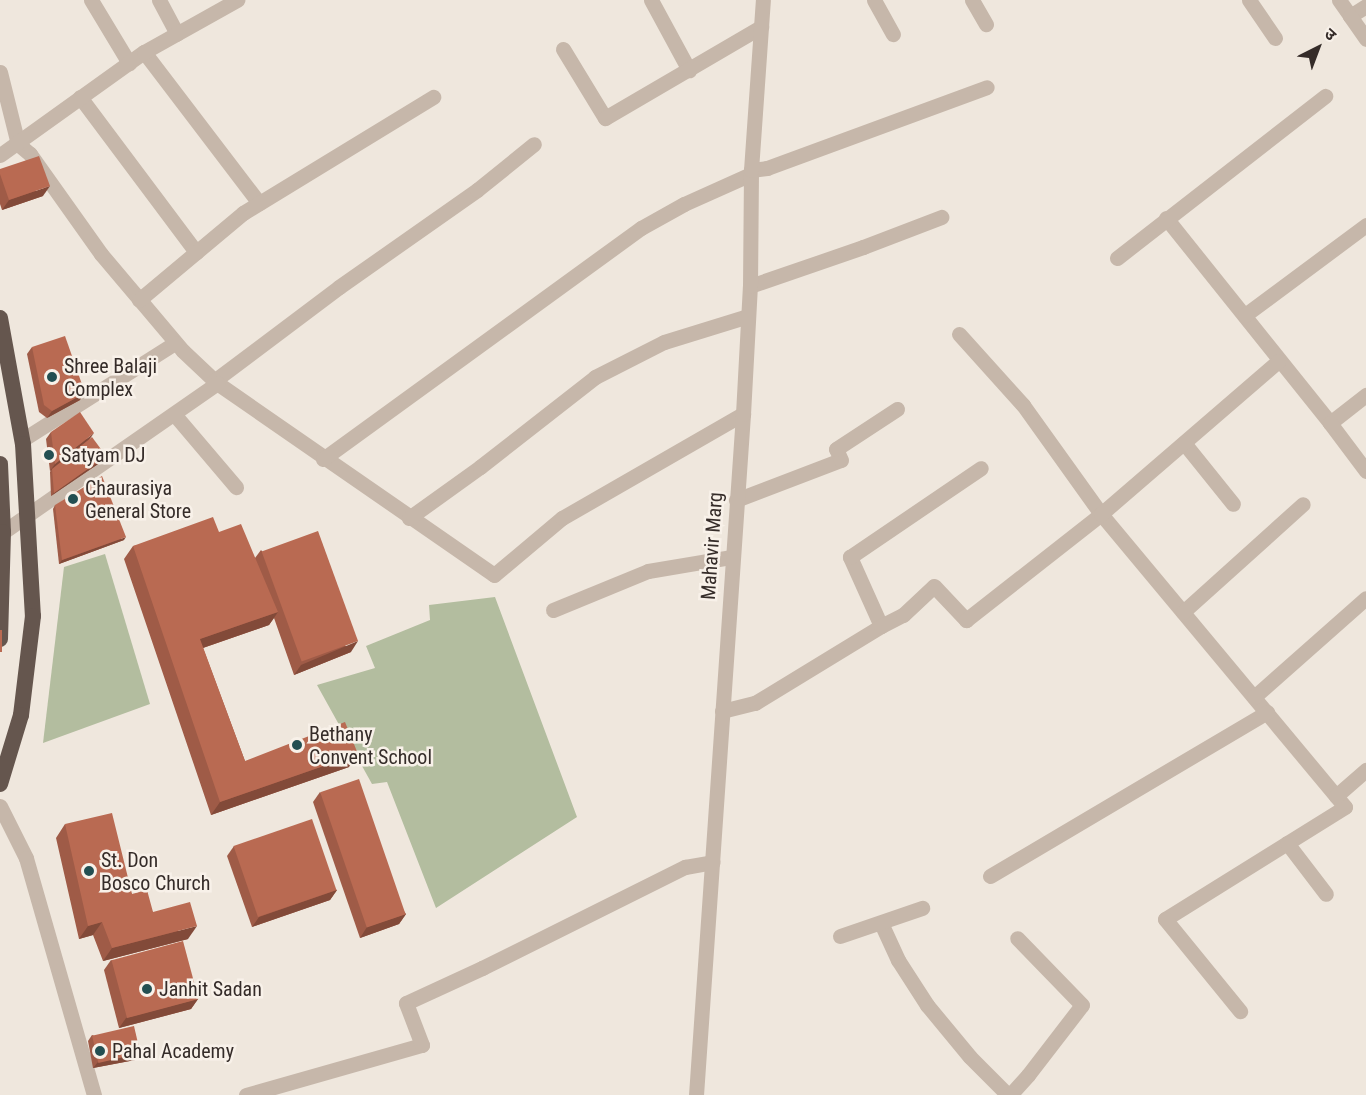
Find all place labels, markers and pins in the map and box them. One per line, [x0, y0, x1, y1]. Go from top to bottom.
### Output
place label: Shree Balaji Complex [64, 354, 157, 401]
marker: Shree Balaji Complex [45, 370, 59, 384]
place label: Satyam DJ [61, 443, 145, 467]
marker: Satyam DJ [42, 448, 56, 462]
place label: Chaurasiya General Store [85, 476, 191, 523]
marker: Chaurasiya General Store [66, 492, 80, 506]
place label: Bethany Convent School [309, 722, 432, 769]
marker: Bethany Convent School [290, 738, 304, 752]
place label: St. Don Bosco Church [101, 848, 210, 895]
marker: St. Don Bosco Church [82, 864, 96, 878]
place label: Janhit Sadan [159, 977, 262, 1001]
marker: Janhit Sadan [140, 982, 154, 996]
place label: Pahal Academy [112, 1039, 234, 1063]
marker: Pahal Academy [93, 1044, 107, 1058]

